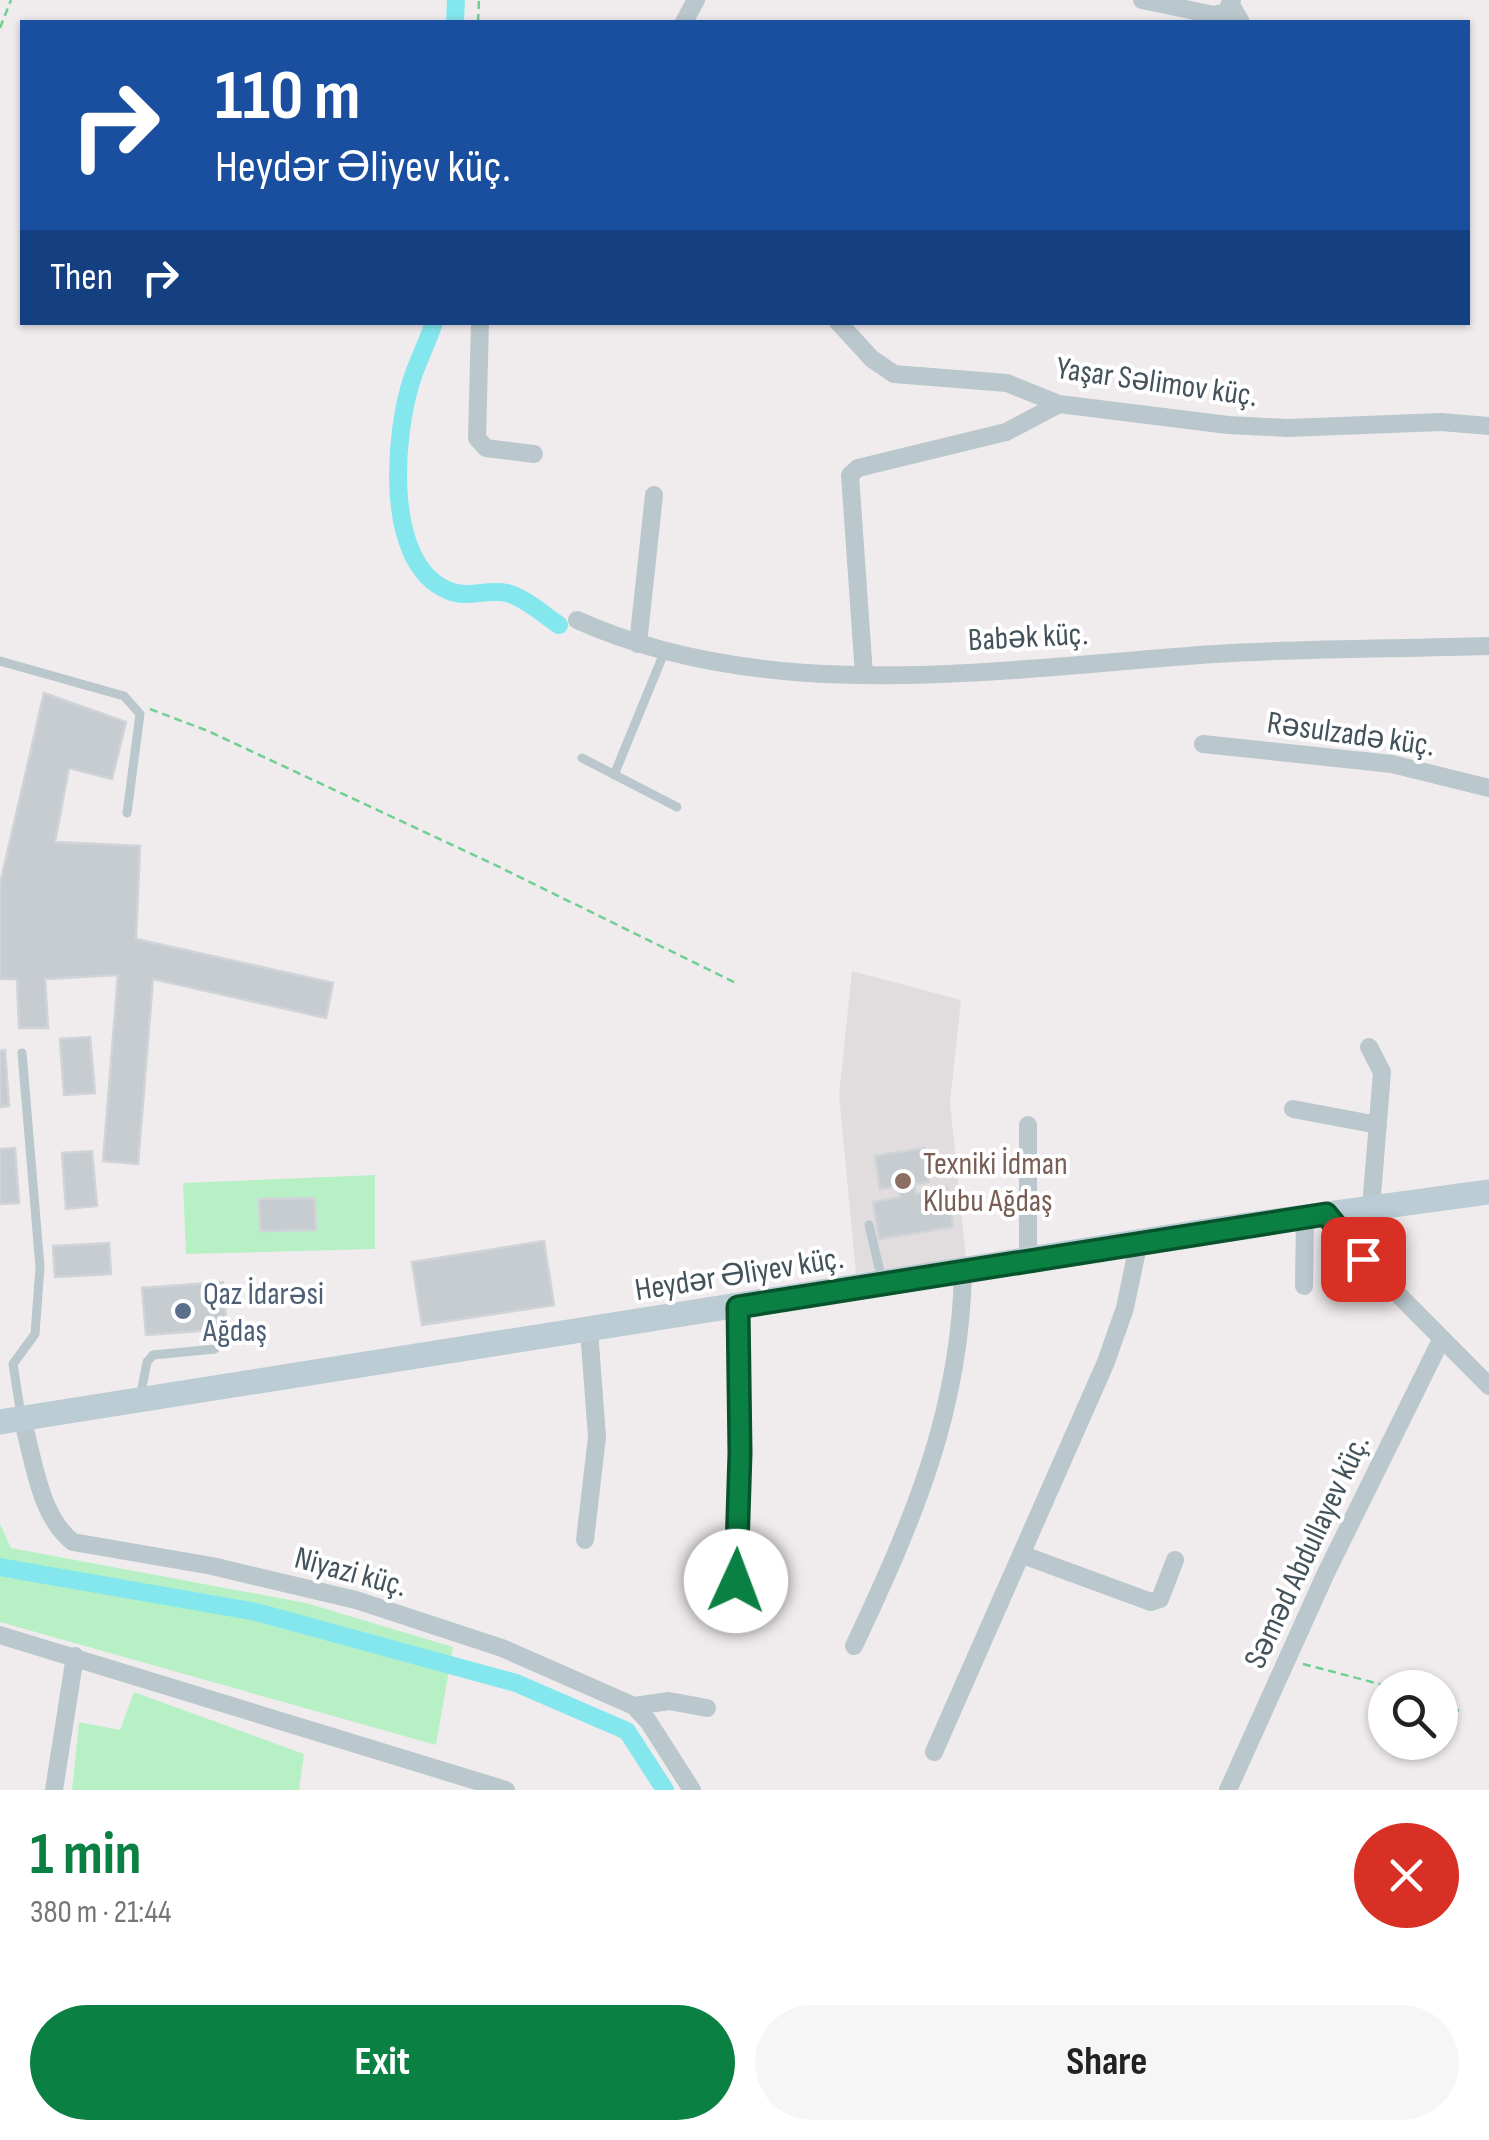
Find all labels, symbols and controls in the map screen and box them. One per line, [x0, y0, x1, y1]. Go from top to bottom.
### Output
text: 110 m [215, 55, 361, 139]
icon: right [50, 60, 180, 190]
text: Heydər Əliyev küç. [215, 140, 511, 195]
icon: right [133, 250, 188, 305]
text: Then [50, 255, 113, 300]
street label: Yaşar Səlimov küç. [1054, 349, 1260, 416]
street label: Babək küç. [967, 615, 1089, 660]
street label: Rəsulzadə küç. [1265, 703, 1437, 766]
place label: Texniki İdman Klubu Ağdaş [923, 1145, 1068, 1221]
marker: Texniki İdman Klubu Ağdaş [892, 1170, 914, 1192]
pin [1321, 1217, 1406, 1302]
icon: arrive [1336, 1232, 1391, 1287]
street label: Heydər Əliyev küç. [632, 1239, 846, 1310]
place label: Qaz İdarəsi Ağdaş [202, 1275, 324, 1351]
marker: Qaz İdarəsi Ağdaş [172, 1300, 194, 1322]
street label: Səməd Abdullayev küç. [1236, 1428, 1379, 1675]
position arrow [684, 1529, 788, 1633]
street label: Niyazi küç. [290, 1539, 411, 1606]
map controls [1368, 1670, 1458, 1760]
button: search [1368, 1670, 1458, 1760]
text: 1 min [30, 1819, 142, 1891]
button: close [1354, 1823, 1459, 1928]
text: 380 m · 21:44 [30, 1893, 171, 1932]
button: Exit [30, 2005, 735, 2120]
button: Share [755, 2005, 1459, 2120]

